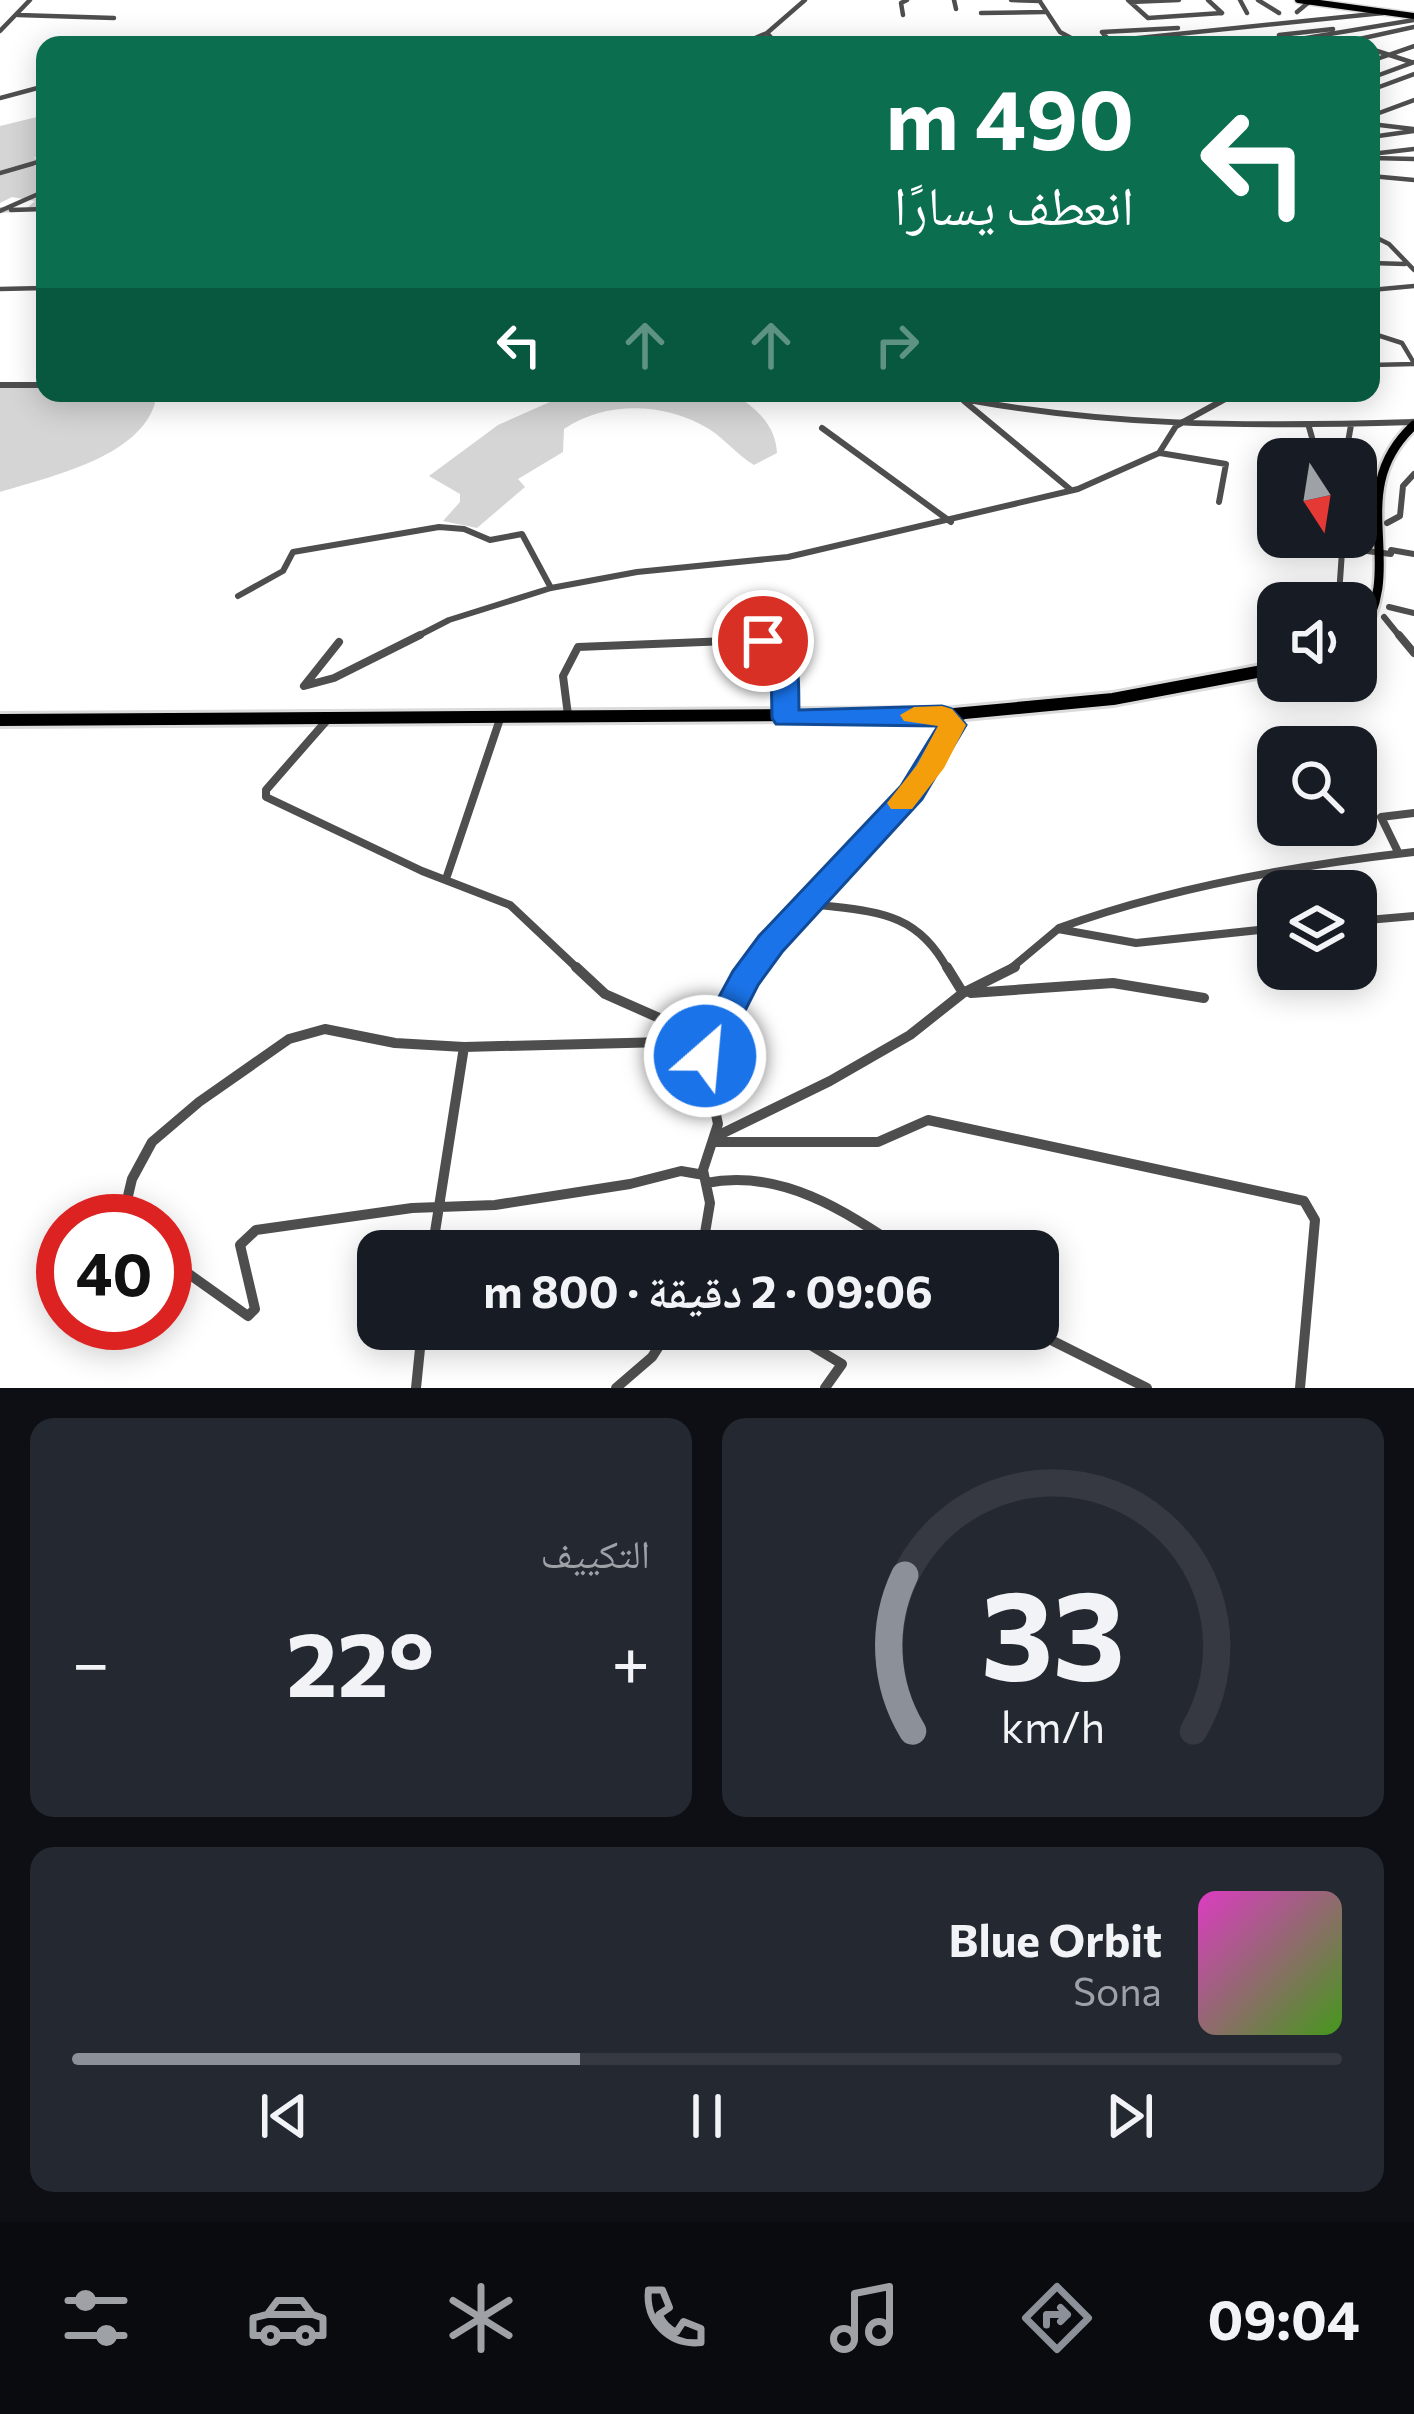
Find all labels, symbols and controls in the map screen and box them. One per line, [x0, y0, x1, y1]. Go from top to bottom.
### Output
text: 490 m [885, 65, 1134, 167]
icon: left [1176, 84, 1332, 240]
text: انعطف يسارًا [894, 170, 1134, 236]
icon: left [486, 312, 552, 378]
icon: ahead [612, 312, 678, 378]
icon: ahead [738, 312, 804, 378]
icon: right [864, 312, 930, 378]
north arrow [1257, 438, 1377, 558]
map controls [1257, 438, 1377, 990]
button: sound [1257, 582, 1377, 702]
pin [712, 590, 814, 692]
icon: arrive [730, 608, 796, 674]
button: search [1257, 726, 1377, 846]
button: layers [1257, 870, 1377, 990]
position arrow [642, 993, 768, 1119]
speed limit sign: 40 [36, 1194, 192, 1350]
text: 09:06 · 2 دقيقة · 800 m [483, 1262, 933, 1317]
text: التكييف [541, 1528, 650, 1576]
text: 33 [981, 1553, 1125, 1706]
text: 22° [286, 1605, 434, 1716]
text: − [72, 1620, 110, 1701]
text: + [611, 1620, 650, 1701]
text: km/h [1001, 1698, 1105, 1751]
text: Blue Orbit [949, 1911, 1162, 1966]
text: Sona [1073, 1966, 1162, 2014]
icon: previous [251, 2083, 317, 2149]
icon: pause [674, 2083, 740, 2149]
icon: next [1097, 2083, 1163, 2149]
icon: filters [54, 2276, 138, 2360]
icon: car [246, 2276, 330, 2360]
icon: climate [439, 2276, 523, 2360]
icon: phone [631, 2276, 715, 2360]
icon: music [823, 2276, 907, 2360]
icon: directions [1015, 2276, 1099, 2360]
text: 09:04 [1207, 2285, 1360, 2351]

